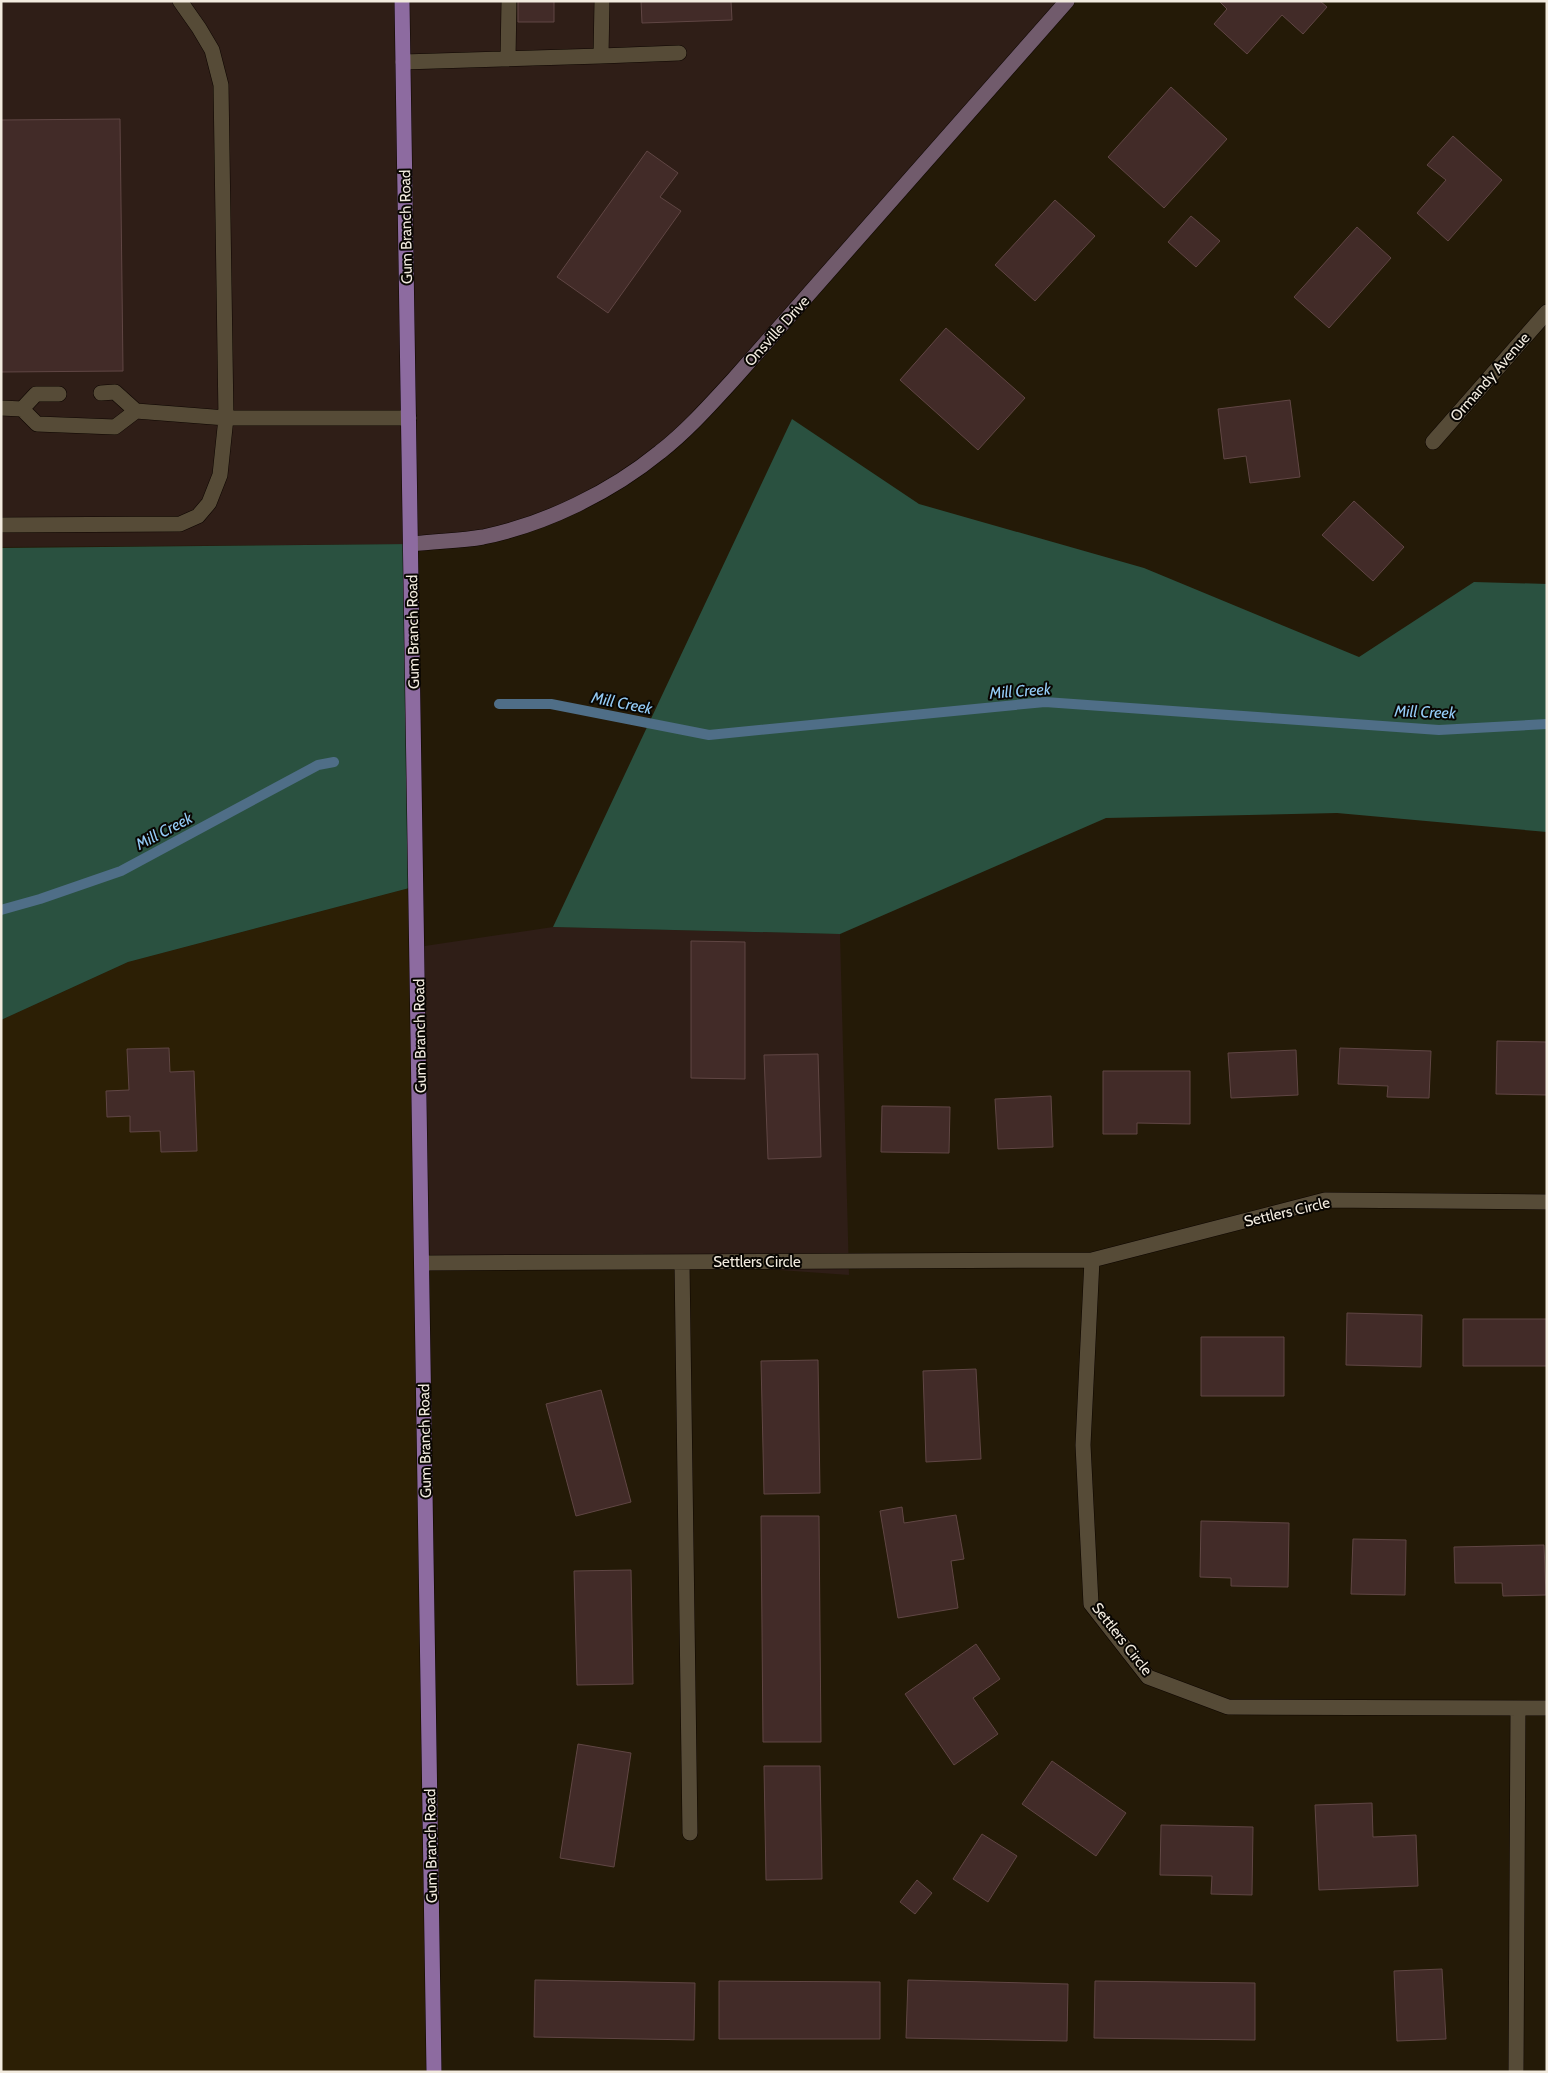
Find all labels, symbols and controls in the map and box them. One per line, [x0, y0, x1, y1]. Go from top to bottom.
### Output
street label: Gum Branch Road [396, 170, 416, 284]
street label: Onsville Drive [741, 292, 813, 370]
street label: Ormandy Avenue [1447, 329, 1534, 425]
street label: Gum Branch Road [403, 575, 423, 689]
water label: Mill Creek [988, 679, 1052, 703]
water label: Mill Creek [589, 688, 655, 718]
water label: Mill Creek [1393, 701, 1457, 723]
water label: Mill Creek [132, 808, 197, 854]
street label: Gum Branch Road [410, 979, 430, 1093]
street label: Settlers Circle [1242, 1193, 1332, 1231]
street label: Settlers Circle [713, 1253, 801, 1271]
street label: Gum Branch Road [415, 1384, 435, 1498]
street label: Settlers Circle [1088, 1599, 1156, 1679]
street label: Gum Branch Road [421, 1789, 441, 1903]

